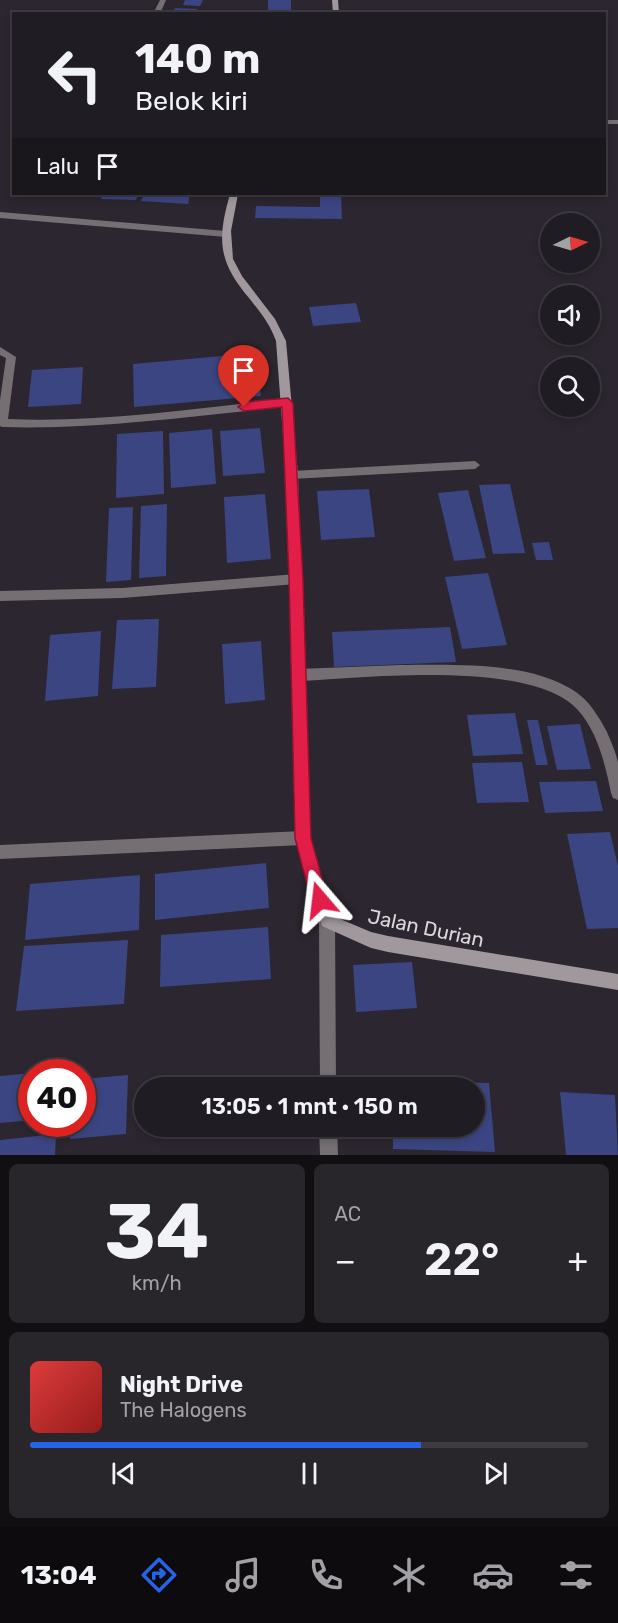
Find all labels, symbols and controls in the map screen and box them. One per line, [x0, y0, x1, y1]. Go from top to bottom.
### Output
text: 140 m [135, 34, 261, 84]
icon: left [36, 36, 114, 114]
text: Belok kiri [135, 85, 248, 117]
icon: arrive [91, 150, 124, 183]
text: Lalu [36, 153, 79, 180]
north arrow [540, 213, 600, 273]
map controls [540, 213, 600, 417]
button: sound [540, 285, 600, 345]
pin [218, 345, 269, 407]
icon: arrive [227, 354, 260, 387]
button: search [540, 357, 600, 417]
position arrow [288, 868, 352, 932]
street label: Jalan Durian [366, 904, 486, 952]
speed limit sign: 40 [18, 1059, 96, 1137]
text: 13:05 · 1 mnt · 150 m [201, 1093, 418, 1120]
text: 34 [104, 1185, 209, 1278]
text: AC [335, 1202, 361, 1226]
text: 22° [424, 1233, 499, 1286]
text: − [335, 1241, 356, 1280]
text: + [567, 1241, 588, 1280]
text: km/h [132, 1271, 182, 1295]
text: Night Drive [120, 1371, 243, 1398]
text: The Halogens [120, 1398, 247, 1422]
icon: previous [107, 1457, 140, 1490]
icon: pause [293, 1457, 326, 1490]
icon: next [479, 1457, 512, 1490]
icon: directions [138, 1554, 180, 1596]
icon: music [222, 1554, 264, 1596]
icon: phone [305, 1554, 347, 1596]
icon: climate [388, 1554, 430, 1596]
icon: car [472, 1554, 514, 1596]
icon: filters [555, 1554, 597, 1596]
text: 13:04 [21, 1559, 97, 1591]

